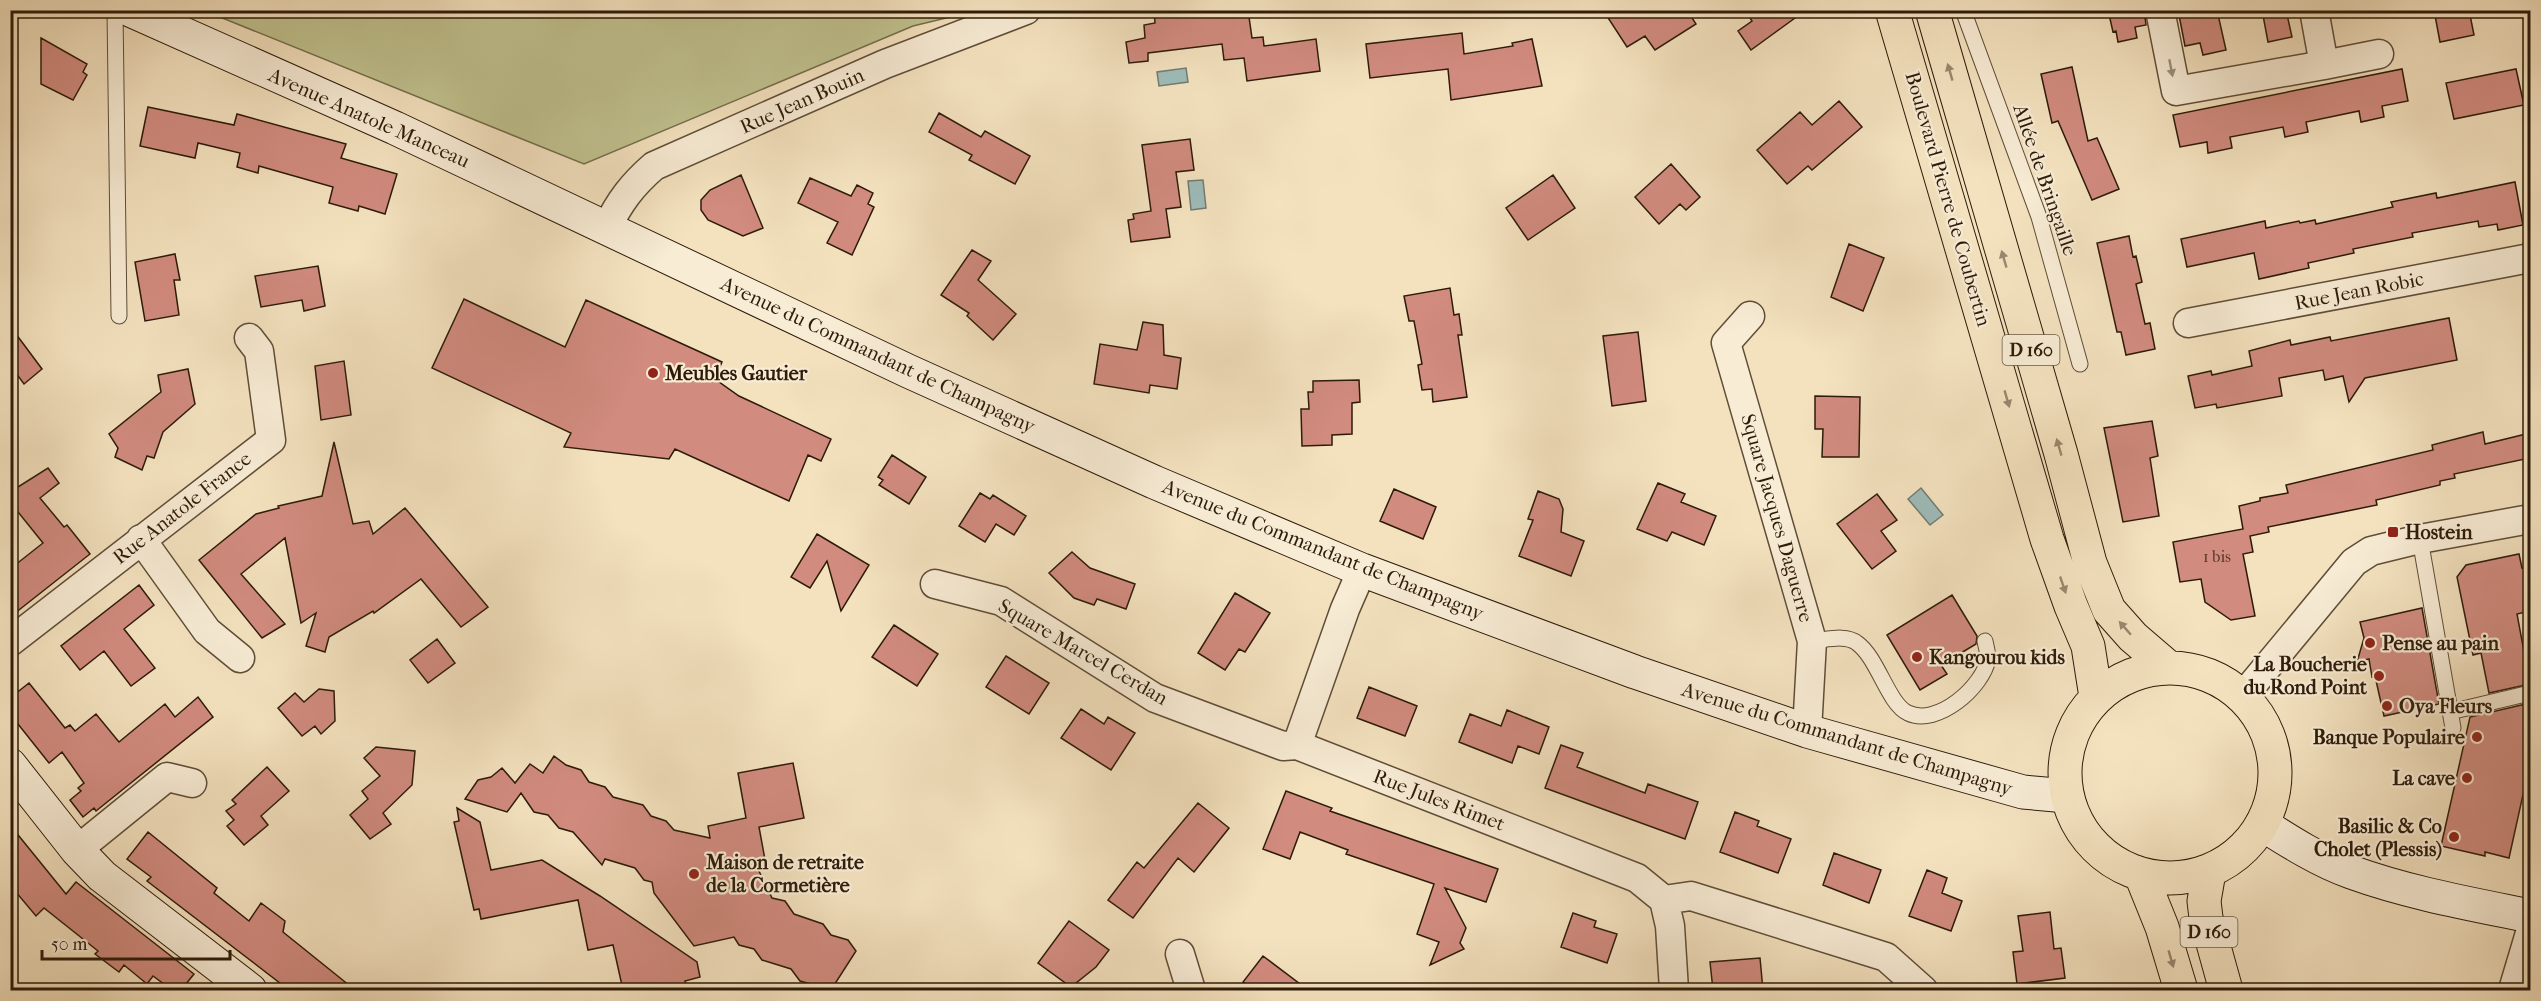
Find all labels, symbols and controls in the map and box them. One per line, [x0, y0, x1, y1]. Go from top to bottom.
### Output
one-way arrow [2167, 59, 2176, 78]
street label: Avenue Anatole Manceau [264, 63, 474, 173]
street label: Rue Jean Bouin [736, 63, 868, 139]
one-way arrow [1945, 63, 1954, 81]
street label: Boulevard Pierre de Coubertin [1901, 69, 1996, 329]
street label: Allée de Bringaille [2008, 100, 2082, 259]
one-way arrow [1999, 250, 2008, 268]
street label: Rue Jean Robic [2293, 267, 2426, 315]
street label: Avenue du Commandant de Champagny [716, 271, 1040, 439]
road number: D 160 [2002, 335, 2060, 365]
place label: Meubles Gautier [664, 362, 808, 385]
marker: Meubles Gautier [646, 366, 660, 380]
one-way arrow [2003, 390, 2012, 408]
street label: Square Jacques Daguerre [1736, 411, 1818, 625]
one-way arrow [2054, 438, 2063, 456]
street label: Rue Anatole France [108, 447, 256, 569]
street label: Avenue du Commandant de Champagny [1158, 475, 1488, 626]
place label: Hostein [2405, 521, 2473, 544]
marker: Hostein [2386, 525, 2400, 539]
house number: 1 bis [2203, 547, 2231, 566]
one-way arrow [2059, 576, 2069, 594]
street label: Square Marcel Cerdan [994, 594, 1172, 710]
one-way arrow [2119, 621, 2132, 636]
place label: Pense au pain [2382, 632, 2499, 655]
marker: Pense au pain [2363, 636, 2377, 650]
place label: Kangourou kids [1929, 646, 2065, 669]
marker: Kangourou kids [1910, 650, 1924, 664]
place label: La Boucherie du Rond Point [2243, 653, 2368, 699]
marker: La Boucherie du Rond Point [2372, 669, 2386, 683]
street label: Avenue du Commandant de Champagny [1678, 677, 2016, 801]
place label: Oya Fleurs [2399, 695, 2493, 718]
marker: Oya Fleurs [2380, 699, 2394, 713]
place label: Banque Populaire [2313, 726, 2465, 749]
marker: Banque Populaire [2470, 730, 2484, 744]
street label: Rue Jules Rimet [1370, 764, 1508, 836]
place label: La cave [2392, 767, 2455, 790]
marker: La cave [2460, 771, 2474, 785]
place label: Basilic & Co Cholet (Plessis) [2314, 815, 2442, 861]
marker: Basilic & Co Cholet (Plessis) [2447, 830, 2461, 844]
place label: Maison de retraite de la Cormetière [705, 851, 864, 897]
marker: Maison de retraite de la Cormetière [687, 867, 701, 881]
road number: D 160 [2180, 917, 2238, 947]
scale bar [42, 923, 230, 961]
text: 50 m [51, 934, 88, 955]
one-way arrow [2167, 950, 2176, 968]

